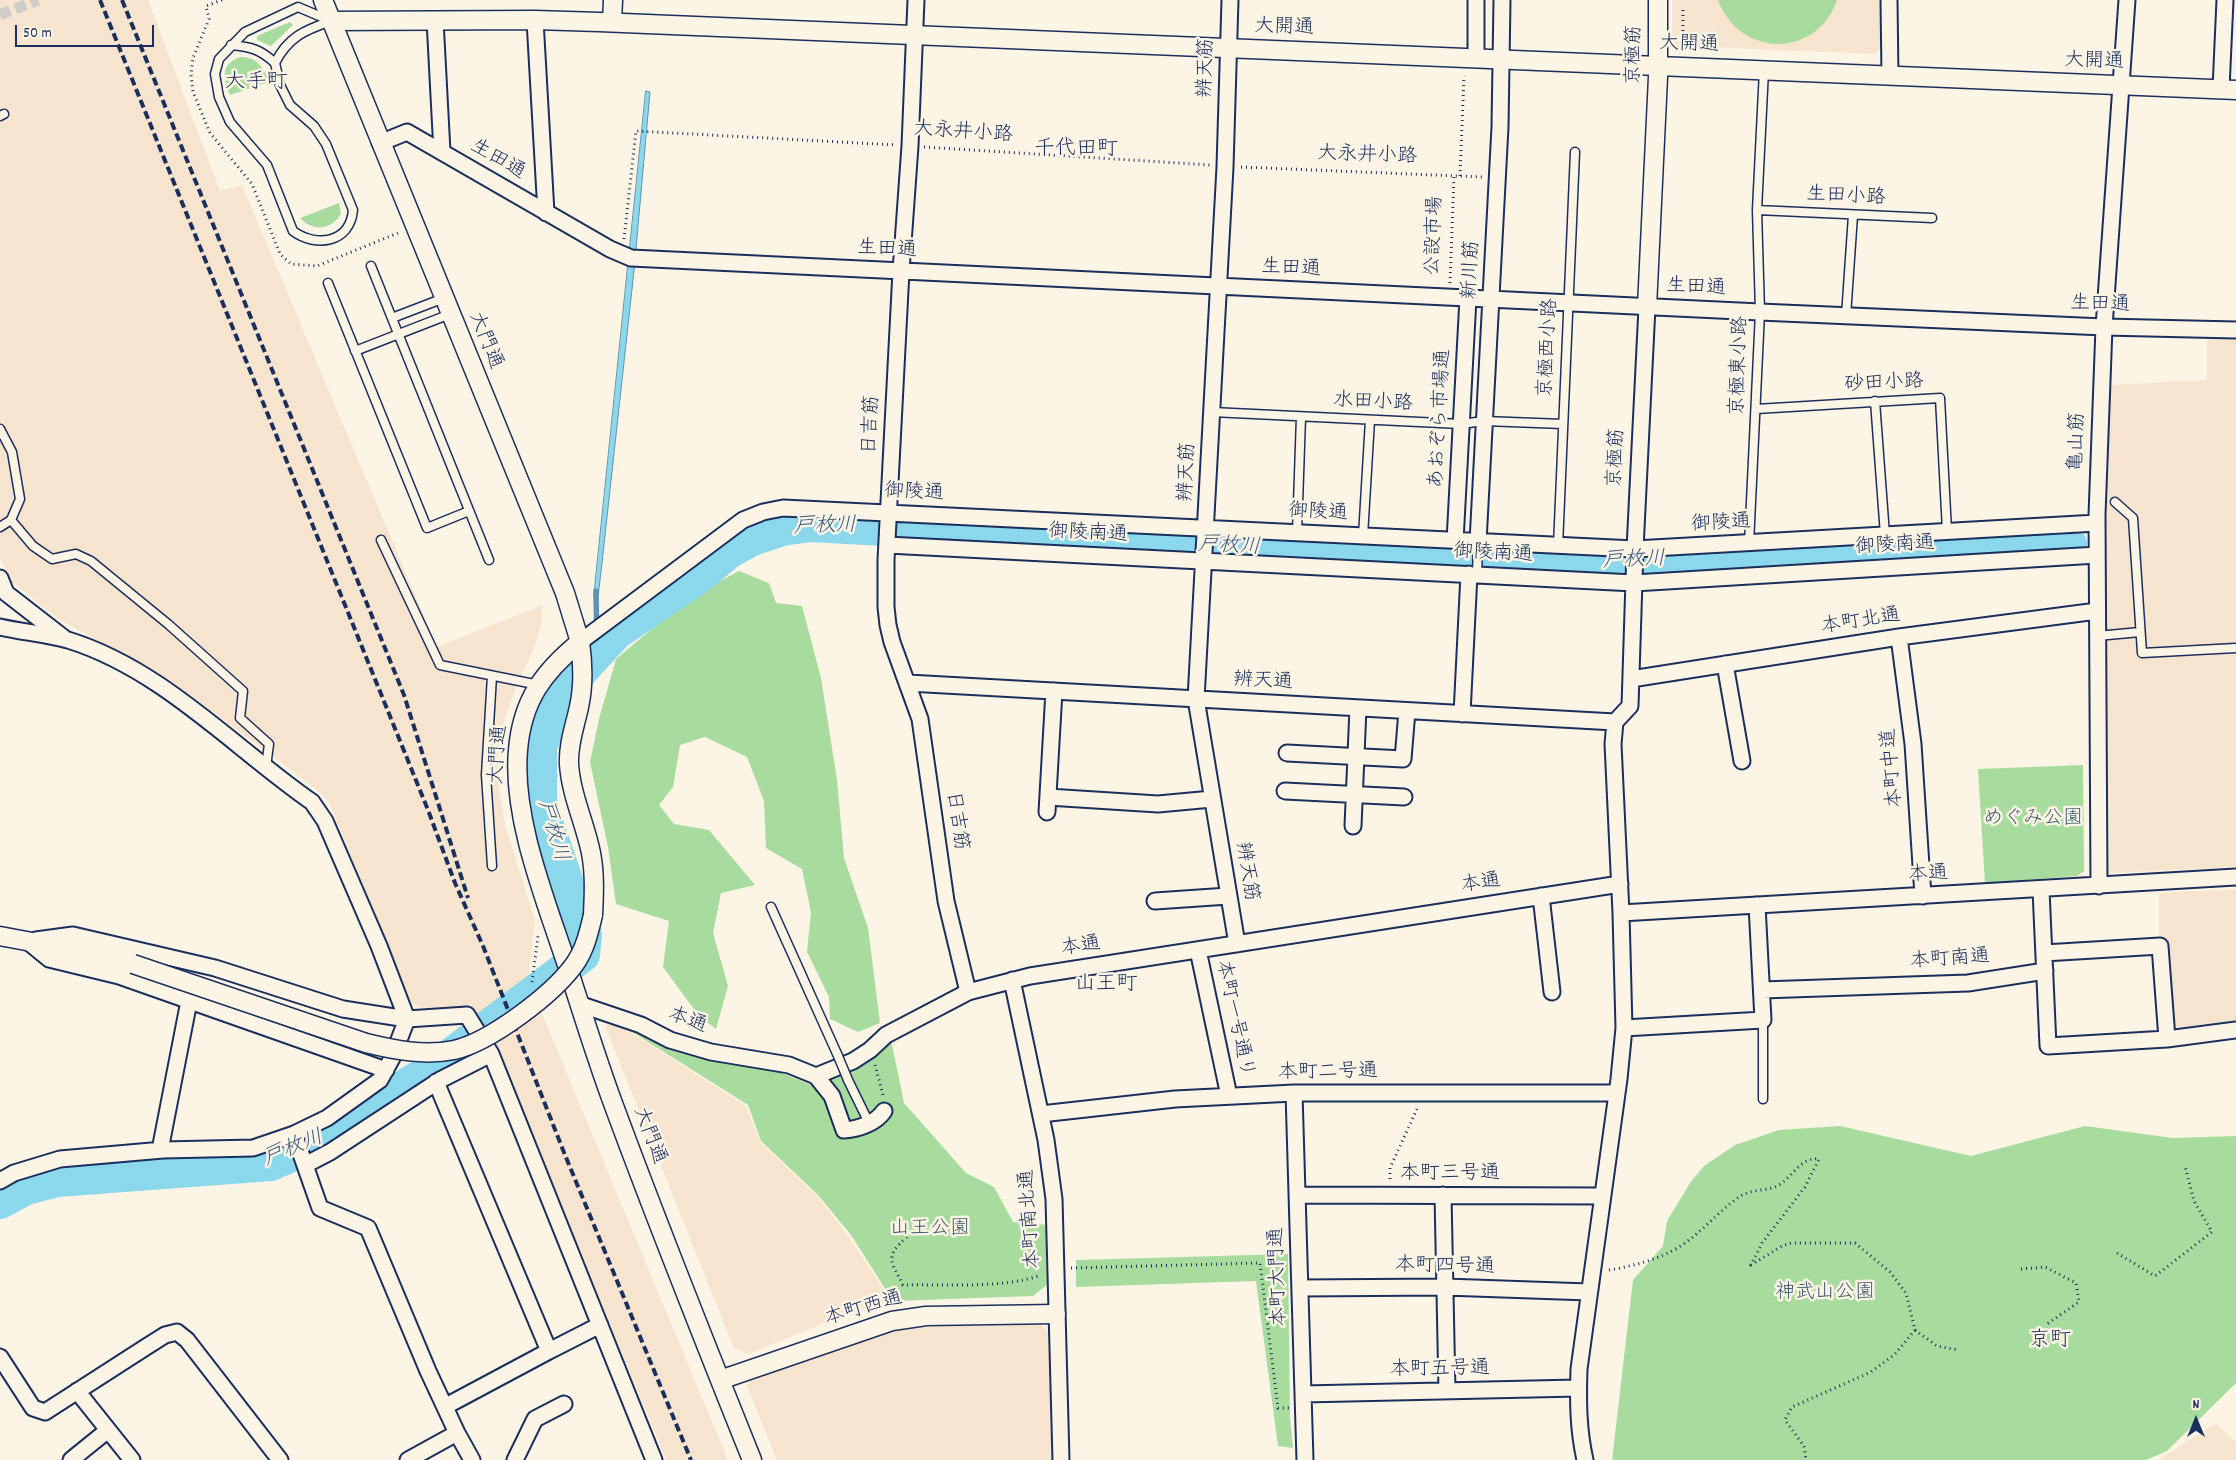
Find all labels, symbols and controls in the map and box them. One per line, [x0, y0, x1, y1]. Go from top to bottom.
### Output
scale bar [18, 15, 156, 47]
street label: 大開通 [1254, 16, 1314, 42]
text: 50 m [23, 23, 52, 45]
street label: 京極筋 [1623, 25, 1649, 85]
street label: 大開通 [1659, 33, 1719, 59]
street label: 辨天筋 [1195, 38, 1221, 98]
street label: 大開通 [2064, 50, 2124, 76]
district label: 大手町 [225, 71, 287, 97]
street label: 大永井小路 [912, 119, 1014, 149]
street label: 生田通 [465, 136, 529, 186]
district label: 千代田町 [1034, 138, 1118, 164]
street label: 大永井小路 [1317, 143, 1417, 171]
street label: 生田小路 [1805, 184, 1887, 212]
street label: 公設市場 [1423, 196, 1449, 276]
street label: 生田通 [856, 237, 918, 265]
street label: 新川筋 [1459, 239, 1487, 301]
street label: 生田通 [1260, 256, 1322, 284]
street label: 生田通 [1665, 275, 1727, 303]
street label: 生田通 [2070, 293, 2130, 319]
street label: 京極西小路 [1535, 297, 1565, 399]
street label: 大門通 [462, 309, 506, 373]
street label: 京極東小路 [1727, 316, 1755, 416]
street label: あおぞら市場通 [1426, 348, 1458, 490]
street label: 砂田小路 [1843, 371, 1925, 399]
street label: 水田小路 [1332, 390, 1414, 418]
street label: 日吉筋 [859, 394, 887, 456]
street label: 亀山筋 [2066, 412, 2092, 472]
street label: 京極筋 [1604, 427, 1632, 489]
street label: 辨天筋 [1175, 441, 1203, 503]
street label: 御陵通 [883, 480, 945, 508]
street label: 御陵通 [1287, 500, 1349, 528]
street label: 御陵通 [1690, 511, 1752, 539]
water label: 戸枚川 [793, 515, 857, 541]
street label: 御陵南通 [1047, 521, 1129, 549]
street label: 御陵南通 [1854, 533, 1936, 561]
water label: 戸枚川 [1197, 534, 1261, 562]
street label: 御陵南通 [1452, 541, 1534, 569]
water label: 戸枚川 [1602, 548, 1666, 576]
street label: 本町北通 [1820, 605, 1902, 641]
street label: 辨天通 [1232, 669, 1294, 697]
street label: 大門通 [486, 724, 514, 786]
street label: 本町中道 [1879, 727, 1909, 809]
street label: 日吉筋 [939, 790, 971, 852]
water label: 戸枚川 [530, 797, 572, 865]
park label: めぐみ公園 [1983, 808, 2083, 832]
street label: 辨天筋 [1228, 840, 1262, 904]
street label: 本通 [1907, 863, 1949, 889]
street label: 本通 [1459, 870, 1503, 900]
street label: 本通 [1059, 933, 1103, 963]
street label: 本町南通 [1909, 946, 1991, 976]
street label: 本町一号通り [1209, 958, 1257, 1080]
district label: 山王町 [1075, 973, 1137, 999]
street label: 本通 [664, 1004, 710, 1040]
street label: 本町二号通 [1278, 1061, 1378, 1087]
street label: 大門通 [626, 1104, 670, 1168]
water label: 戸枚川 [260, 1127, 328, 1173]
street label: 本町三号通 [1400, 1163, 1500, 1187]
street label: 本町南北通 [1017, 1168, 1047, 1270]
park label: 山王公園 [890, 1218, 970, 1242]
street label: 本町大門通 [1266, 1227, 1294, 1327]
street label: 本町四号通 [1395, 1255, 1495, 1281]
park label: 神武山公園 [1775, 1282, 1875, 1306]
street label: 本町西通 [822, 1287, 906, 1333]
district label: 京町 [2029, 1329, 2071, 1355]
street label: 本町五号通 [1390, 1358, 1490, 1384]
north arrow [2171, 1395, 2221, 1445]
text: N [2193, 1395, 2199, 1415]

